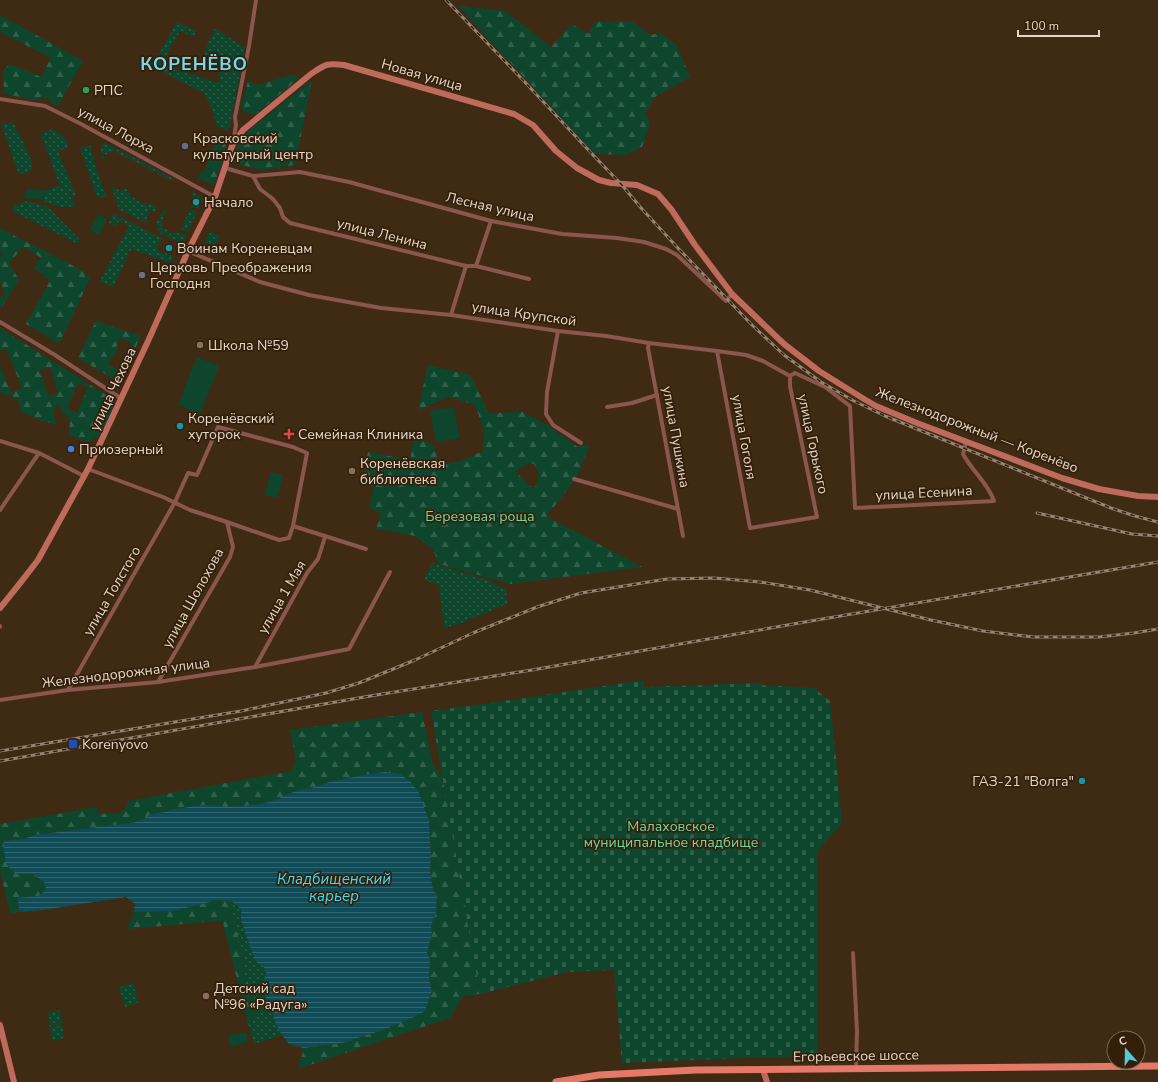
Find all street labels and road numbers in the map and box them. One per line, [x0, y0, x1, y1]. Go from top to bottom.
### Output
street label: Новая улица [379, 54, 465, 96]
street label: улица Лорха [74, 102, 158, 158]
street label: Лесная улица [444, 188, 536, 226]
street label: улица Ленина [335, 214, 429, 254]
street label: улица Крупской [470, 297, 578, 331]
street label: улица Чехова [85, 344, 141, 434]
street label: Железнодорожный — Коренёво [873, 383, 1081, 477]
street label: улица Пушкина [658, 385, 694, 489]
street label: улица Горького [793, 392, 833, 496]
street label: улица Гоголя [727, 393, 761, 481]
street label: улица Есенина [875, 481, 973, 505]
street label: улица Толстого [79, 543, 145, 639]
street label: улица Шолохова [158, 545, 228, 651]
street label: улица 1 Мая [253, 557, 311, 637]
street label: Железнодорожная улица [41, 653, 211, 693]
street label: Егорьевское шоссе [793, 1045, 919, 1067]

